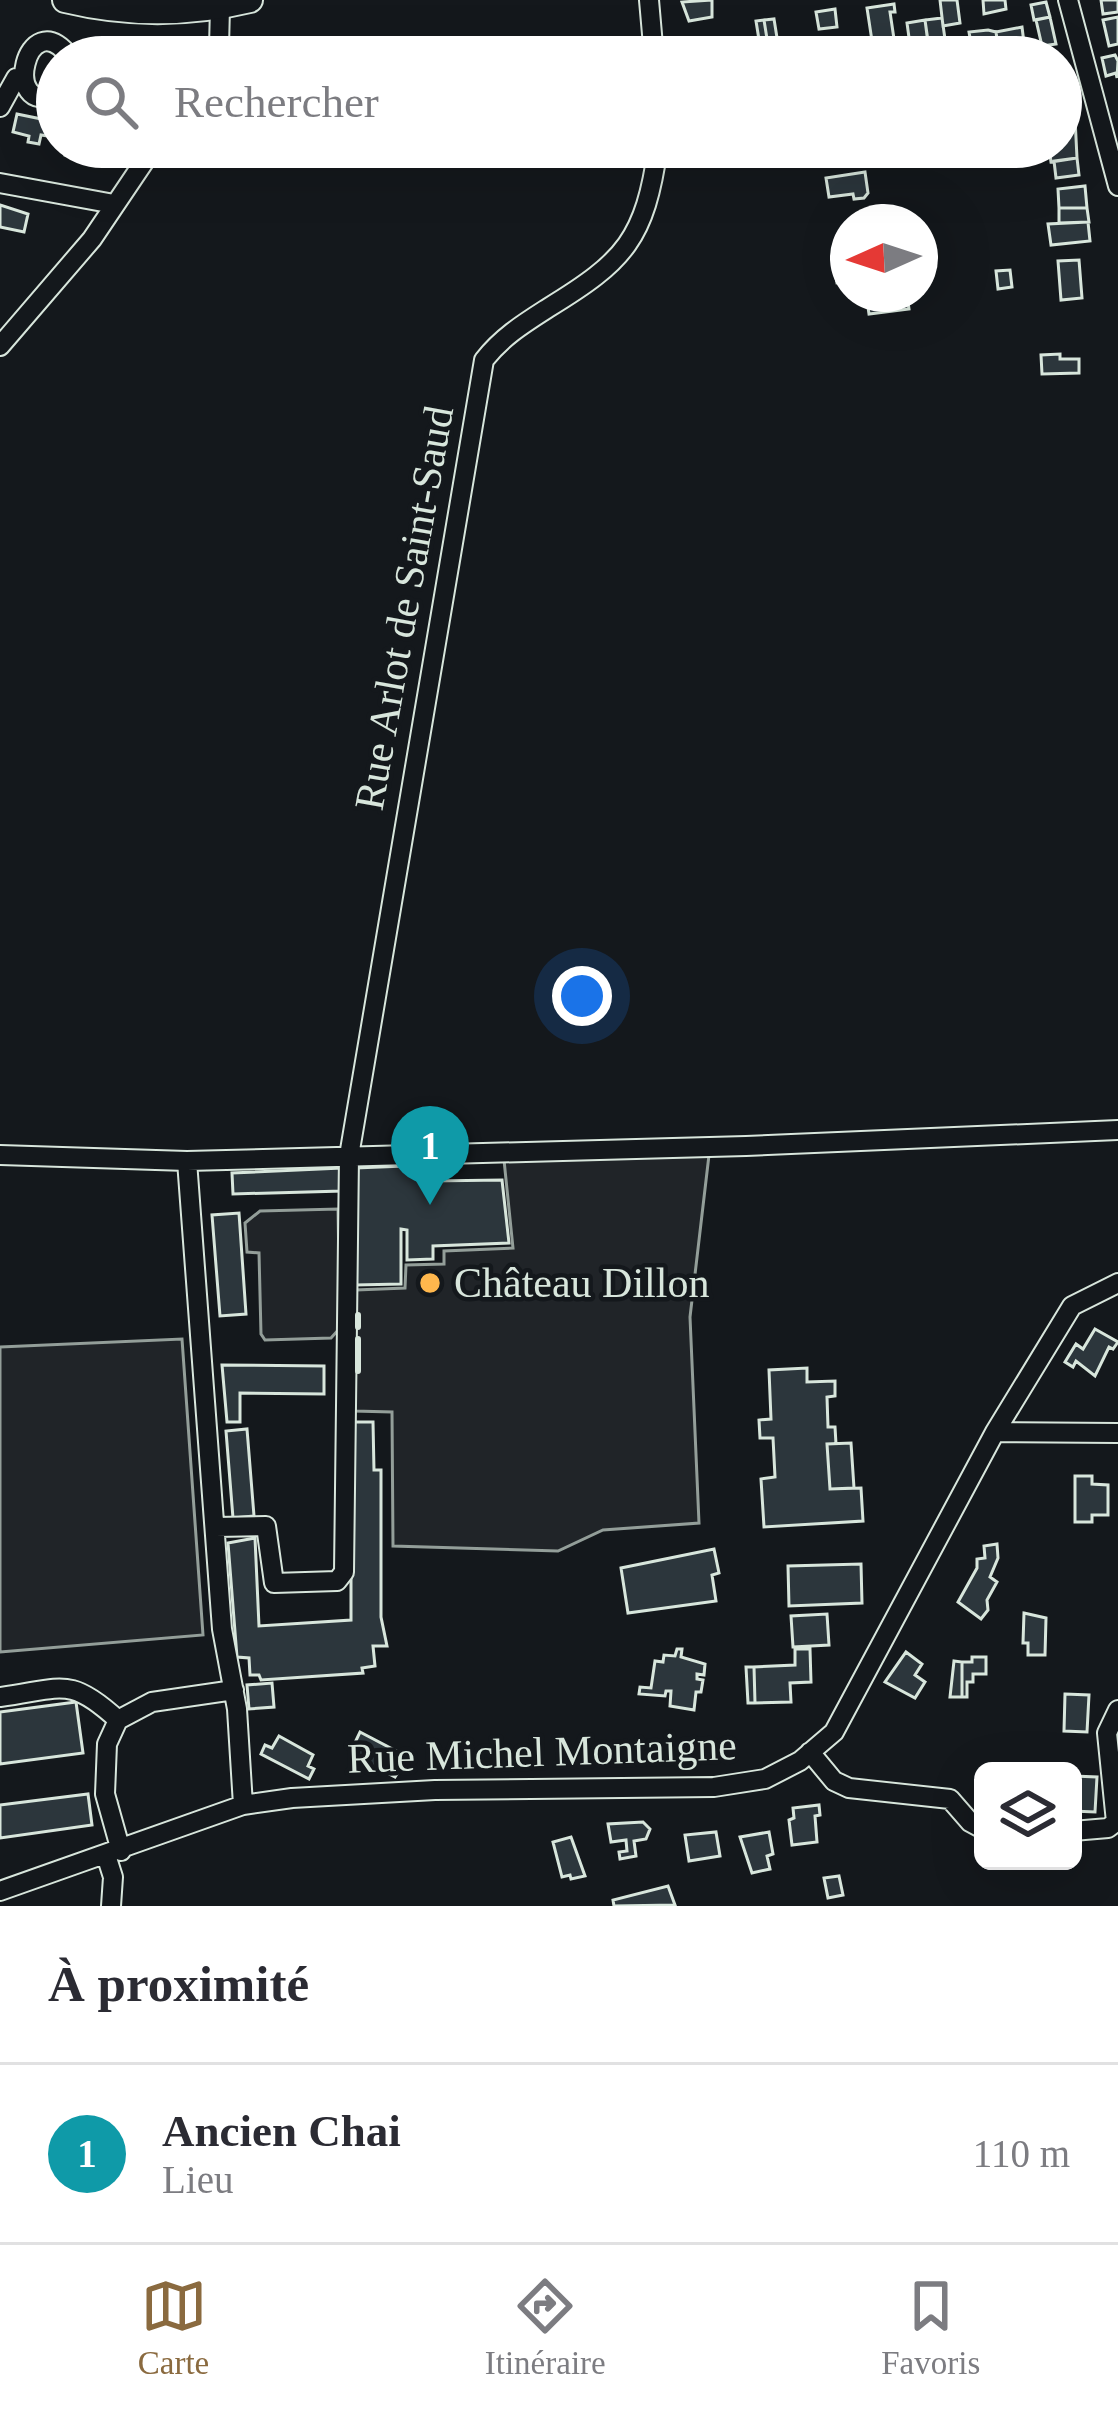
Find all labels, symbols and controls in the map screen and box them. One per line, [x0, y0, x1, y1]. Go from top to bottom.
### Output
search box [36, 36, 1082, 168]
icon: search [78, 69, 144, 135]
text: Rechercher [174, 77, 379, 127]
north arrow [830, 204, 938, 312]
street label: Rue Arlot de Saint-Saud [346, 402, 462, 814]
your location [552, 966, 612, 1026]
pin: 1 [391, 1106, 469, 1205]
place label: Château Dillon [454, 1260, 709, 1306]
marker: Château Dillon [417, 1270, 443, 1296]
street label: Rue Michel Montaigne [347, 1722, 737, 1782]
map controls [974, 1762, 1082, 1870]
button: layers [974, 1762, 1082, 1870]
text: À proximité [48, 1956, 309, 2012]
text: Ancien Chai [162, 2106, 401, 2156]
text: 1 [77, 2132, 97, 2175]
text: 110 m [973, 2132, 1070, 2175]
text: Lieu [162, 2158, 233, 2201]
tab: Carte [138, 2273, 209, 2382]
tab: Itinéraire [485, 2273, 606, 2382]
tab: Favoris [881, 2273, 980, 2382]

